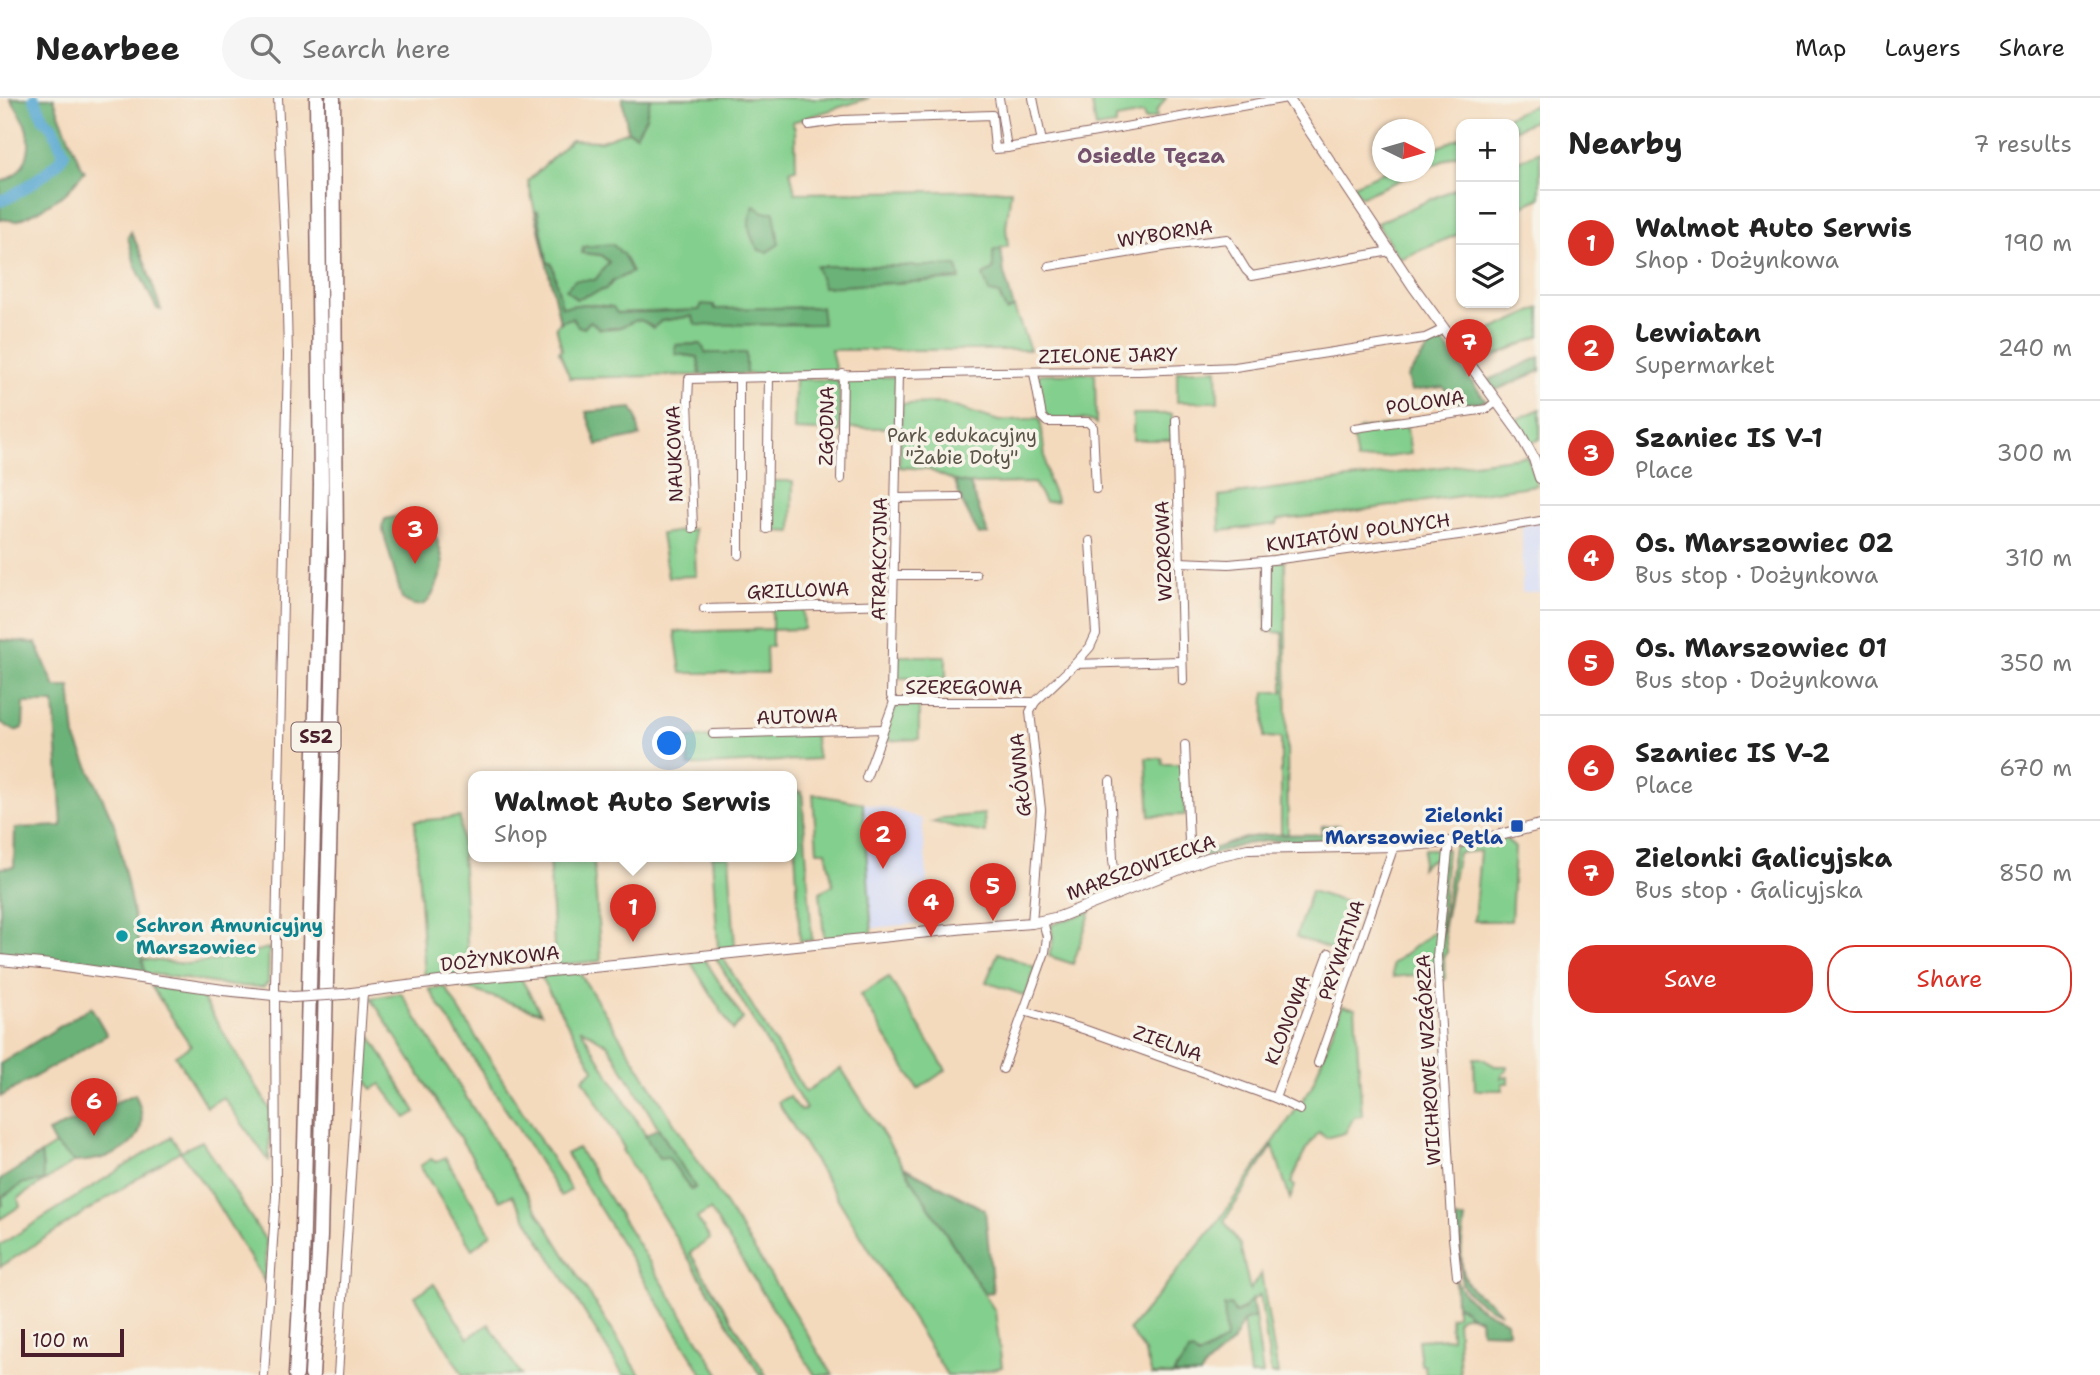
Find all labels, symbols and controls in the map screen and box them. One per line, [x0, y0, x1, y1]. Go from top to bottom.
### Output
search box [222, 17, 712, 80]
text: Nearbee [35, 26, 180, 71]
icon: search [246, 29, 284, 67]
text: Search here [302, 31, 451, 66]
text: Map [1795, 32, 1846, 64]
text: Layers [1884, 32, 1961, 64]
text: Share [1999, 32, 2065, 64]
north arrow [1372, 119, 1435, 182]
map controls [1456, 119, 1519, 308]
button: + [1456, 119, 1519, 182]
text: Nearby [1568, 123, 1683, 164]
text: 7 results [1973, 129, 2072, 159]
district label: Osiedle Tęcza [1077, 142, 1226, 170]
button: − [1456, 182, 1519, 245]
text: Walmot Auto Serwis [1635, 210, 1912, 245]
street label: WYBORNA [1116, 214, 1215, 253]
text: 1 [1586, 228, 1596, 258]
text: 190 m [2004, 228, 2072, 258]
button: layers [1456, 245, 1519, 308]
text: Shop · Dożynkowa [1635, 245, 1839, 275]
text: Lewiatan [1635, 315, 1761, 350]
pin: 7 [1446, 319, 1492, 377]
text: 2 [1583, 333, 1599, 363]
text: 240 m [1998, 333, 2072, 363]
street label: ZIELONE JARY [1038, 342, 1178, 369]
text: Supermarket [1635, 350, 1775, 380]
street label: POLOWA [1384, 385, 1466, 420]
street label: ZGODNA [813, 386, 840, 466]
street label: NAUKOWA [660, 405, 689, 503]
text: Szaniec IS V-1 [1635, 420, 1823, 455]
park label: Park edukacyjny "Żabie Doły" [887, 423, 1037, 470]
text: 3 [1583, 438, 1599, 468]
text: 300 m [1997, 438, 2072, 468]
text: Place [1635, 455, 1694, 485]
street label: ATRAKCYJNA [866, 497, 893, 621]
street label: WZOROWA [1149, 500, 1178, 602]
pin: 3 [392, 506, 438, 564]
street label: KWIATÓW POLNYCH [1264, 506, 1452, 558]
text: Os. Marszowiec 02 [1635, 525, 1894, 560]
text: 4 [1583, 543, 1599, 573]
text: 310 m [2004, 543, 2072, 573]
text: Bus stop · Dożynkowa [1635, 560, 1878, 590]
street label: GRILLOWA [746, 576, 850, 605]
text: Os. Marszowiec 01 [1635, 630, 1887, 665]
text: 5 [1584, 648, 1598, 678]
text: 350 m [1999, 648, 2072, 678]
text: Bus stop · Dożynkowa [1635, 665, 1878, 695]
street label: SZEREGOWA [905, 675, 1023, 700]
street label: AUTOWA [756, 703, 838, 730]
road number: S52 [292, 722, 340, 752]
your location [652, 726, 686, 760]
street label: GŁÓWNA [1003, 732, 1037, 818]
text: Szaniec IS V-2 [1635, 735, 1830, 770]
text: 6 [1583, 753, 1599, 783]
text: 670 m [1999, 753, 2072, 783]
text: Place [1635, 770, 1694, 800]
popup [468, 771, 797, 862]
text: Walmot Auto Serwis [494, 784, 771, 819]
place label: Zielonki Marszowiec Pętla [1325, 803, 1503, 850]
pin: 2 [860, 811, 906, 869]
marker: Zielonki Marszowiec Pętla [1509, 818, 1525, 834]
text: Shop [494, 819, 548, 849]
street label: MARSZOWIECKA [1063, 829, 1220, 906]
text: Zielonki Galicyjska [1635, 840, 1892, 875]
text: 7 [1583, 858, 1599, 888]
text: 850 m [1999, 858, 2072, 888]
pin: 5 [970, 863, 1016, 921]
text: Bus stop · Galicyjska [1635, 875, 1863, 905]
pin: 4 [908, 879, 954, 937]
pin: 1 [610, 884, 656, 942]
street label: PRYWATNA [1313, 896, 1370, 1004]
place label: Schron Amunicyjny Marszowiec [136, 913, 323, 960]
marker: Schron Amunicyjny Marszowiec [114, 928, 130, 944]
street label: DOŻYNKOWA [439, 940, 561, 977]
button: Save [1568, 945, 1813, 1013]
button: Share [1827, 945, 2072, 1013]
street label: WICHROWE WZGÓRZA [1409, 954, 1447, 1166]
street label: KLONOWA [1259, 971, 1316, 1069]
street label: ZIELNA [1130, 1019, 1206, 1068]
pin: 6 [71, 1078, 117, 1136]
scale bar [21, 1326, 124, 1358]
text: 100 m [32, 1328, 89, 1353]

